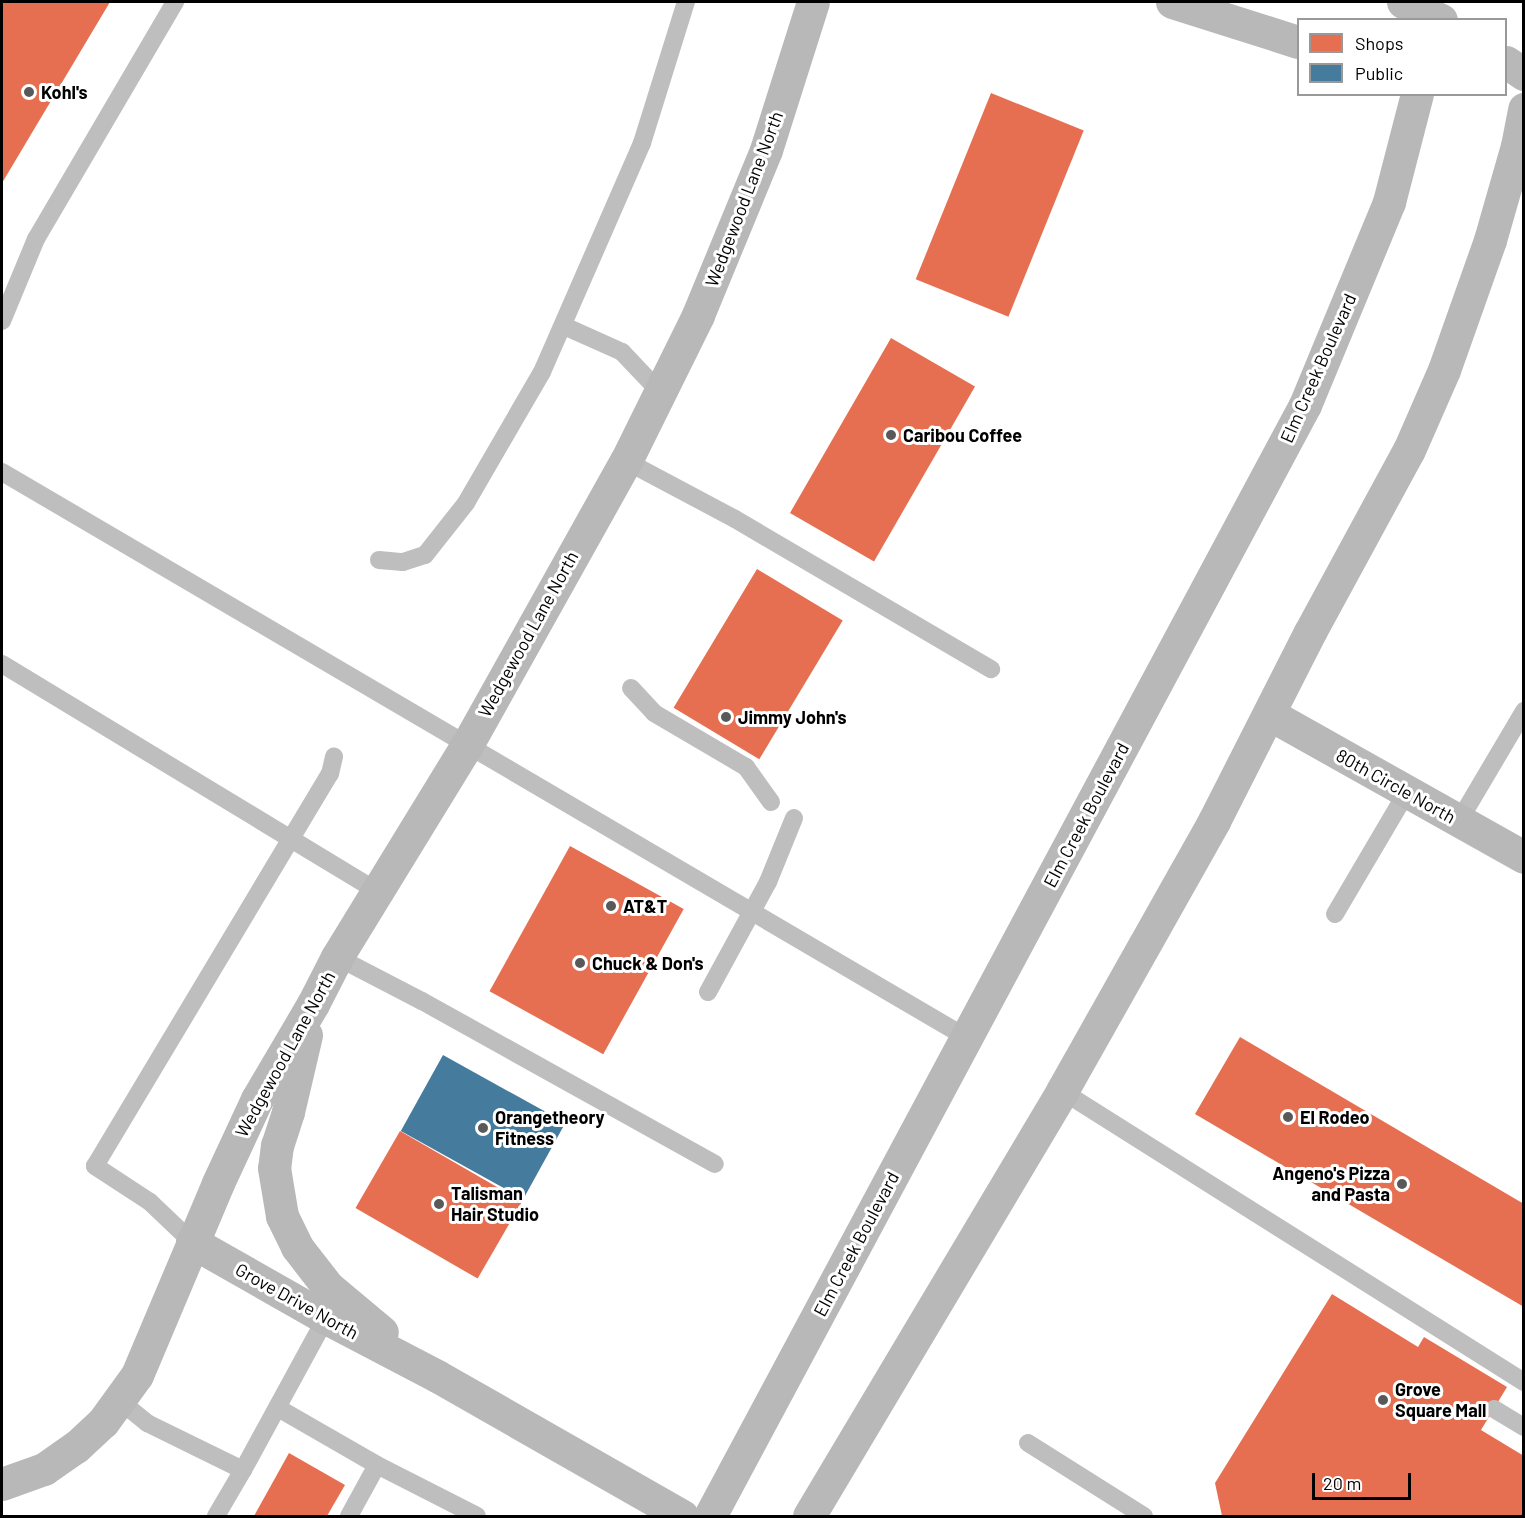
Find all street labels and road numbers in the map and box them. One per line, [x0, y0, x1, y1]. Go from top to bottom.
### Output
street label: Wedgewood Lane North [701, 108, 787, 290]
street label: Elm Creek Boulevard [1275, 290, 1361, 446]
street label: Wedgewood Lane North [473, 547, 583, 721]
street label: Elm Creek Boulevard [1039, 739, 1133, 891]
street label: 80th Circle North [1333, 744, 1459, 828]
street label: Wedgewood Lane North [230, 967, 340, 1141]
street label: Elm Creek Boulevard [809, 1168, 903, 1320]
street label: Grove Drive North [232, 1258, 362, 1344]

